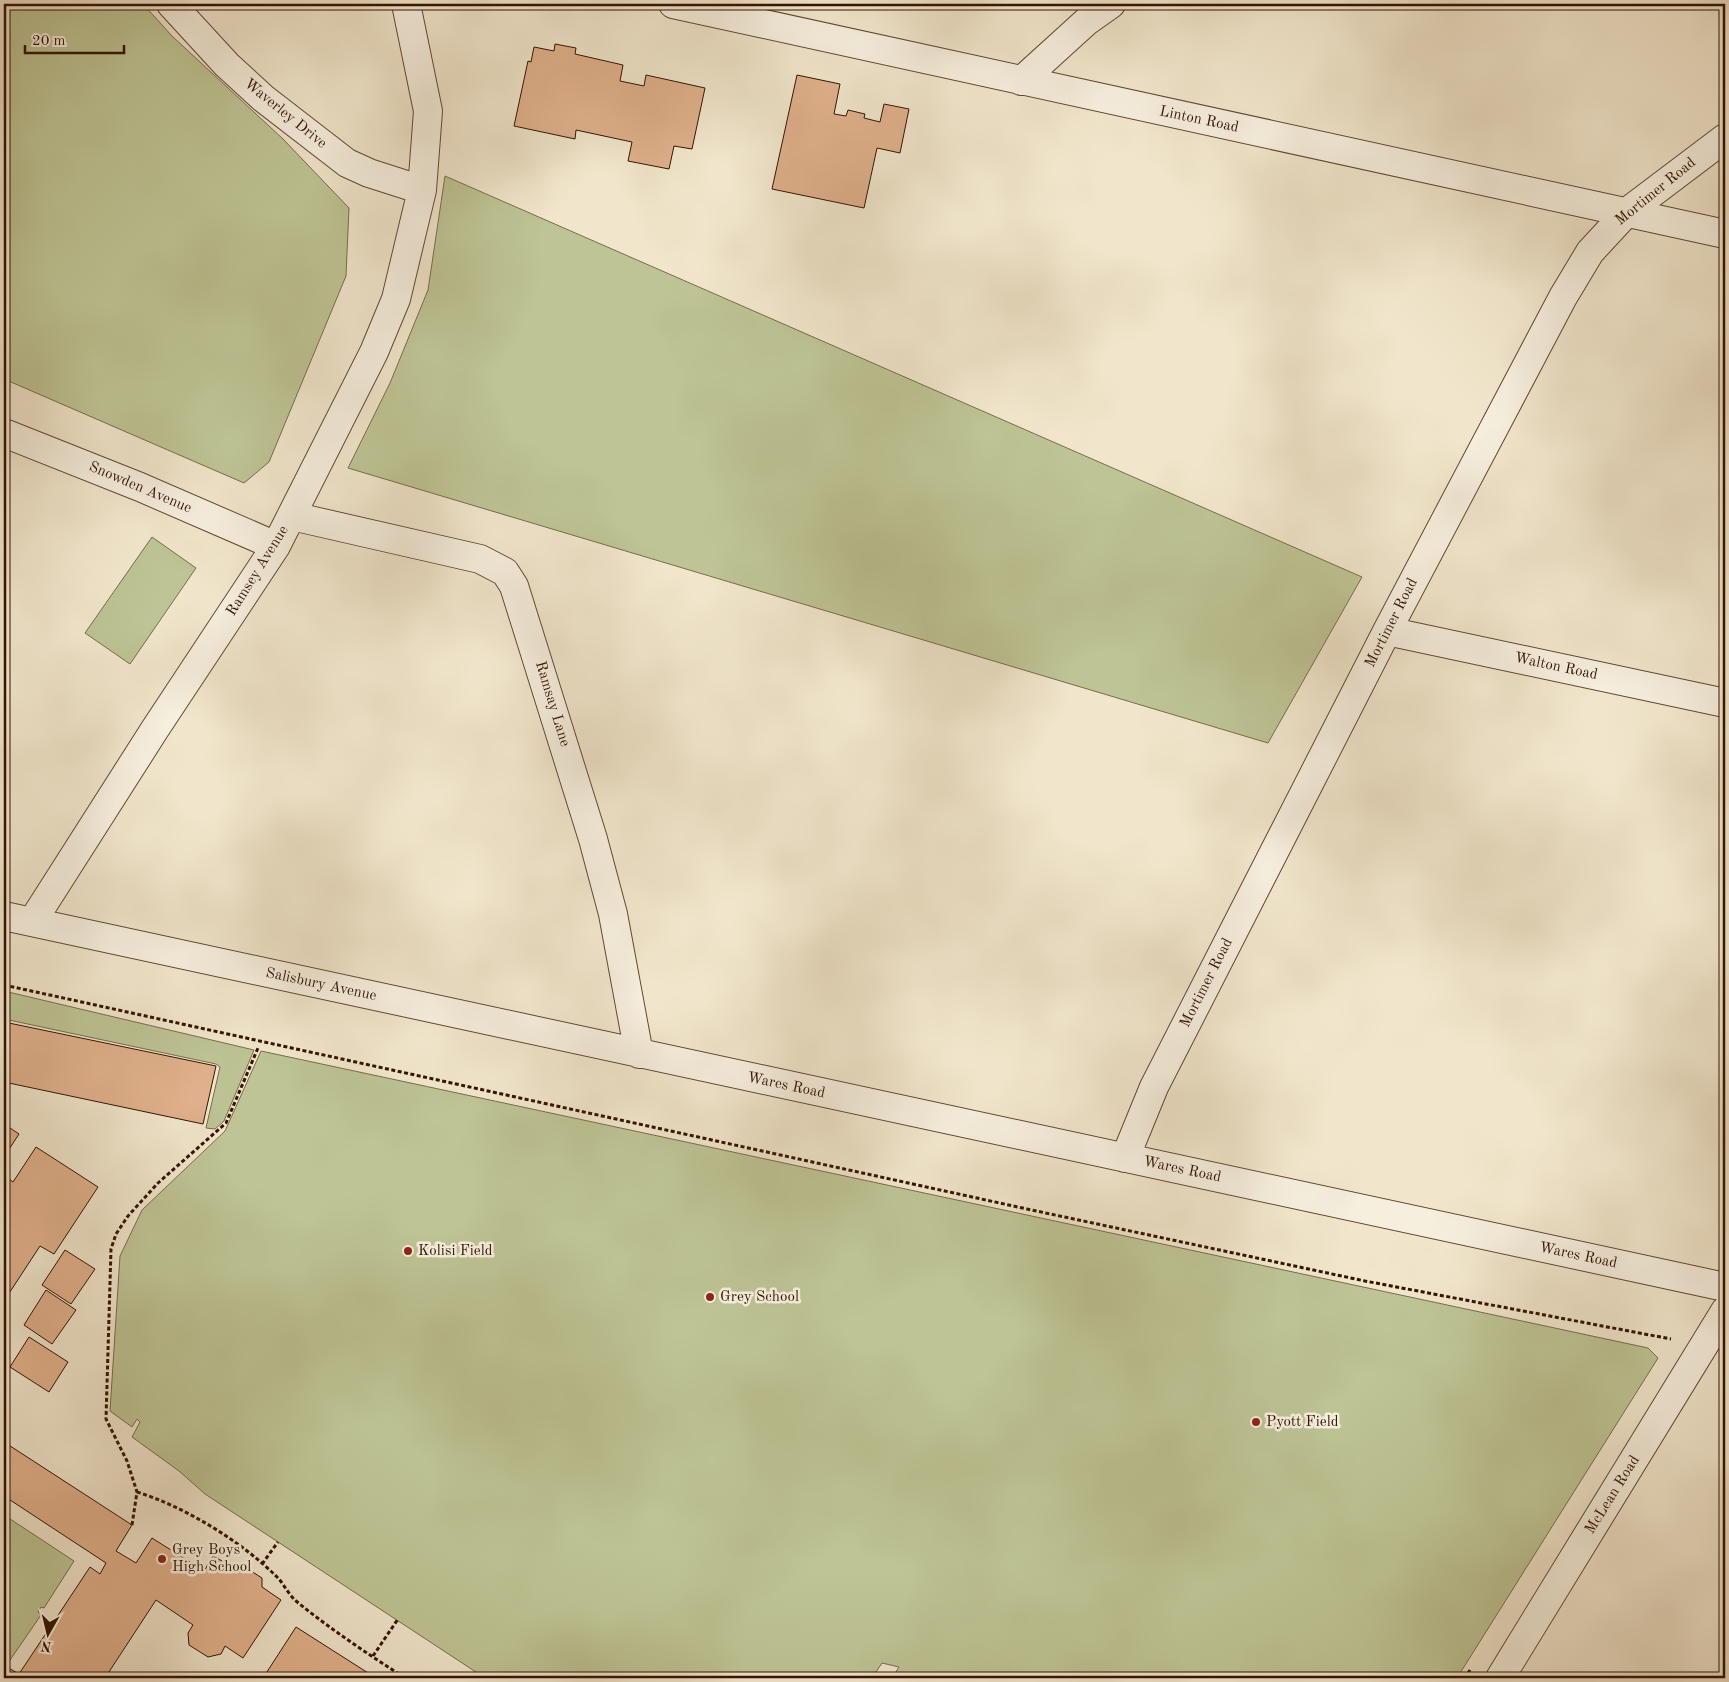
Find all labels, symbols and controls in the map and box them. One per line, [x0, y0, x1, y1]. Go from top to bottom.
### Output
scale bar [25, 22, 124, 54]
text: 20 m [32, 34, 66, 49]
street label: Waverley Drive [241, 76, 329, 152]
street label: Linton Road [1158, 104, 1240, 136]
street label: Mortimer Road [1613, 155, 1699, 229]
street label: Snowden Avenue [86, 460, 194, 516]
street label: Ramsey Avenue [224, 523, 292, 619]
street label: Mortimer Road [1363, 576, 1421, 670]
street label: Walton Road [1513, 651, 1599, 683]
street label: Ramsay Lane [532, 660, 572, 749]
street label: Mortimer Road [1178, 936, 1236, 1030]
street label: Salisbury Avenue [264, 966, 378, 1004]
street label: Wares Road [746, 1070, 827, 1102]
street label: Wares Road [1142, 1154, 1223, 1186]
street label: Wares Road [1538, 1240, 1619, 1272]
place label: Kolisi Field [418, 1244, 493, 1259]
marker: Kolisi Field [402, 1245, 414, 1257]
place label: Grey School [720, 1290, 799, 1305]
marker: Grey School [704, 1291, 716, 1303]
place label: Pyott Field [1266, 1415, 1339, 1430]
marker: Pyott Field [1250, 1416, 1262, 1428]
street label: McLean Road [1583, 1453, 1643, 1537]
place label: Grey Boys High School [172, 1543, 251, 1575]
marker: Grey Boys High School [156, 1553, 168, 1565]
north arrow [22, 1610, 72, 1660]
text: N [40, 1638, 53, 1654]

